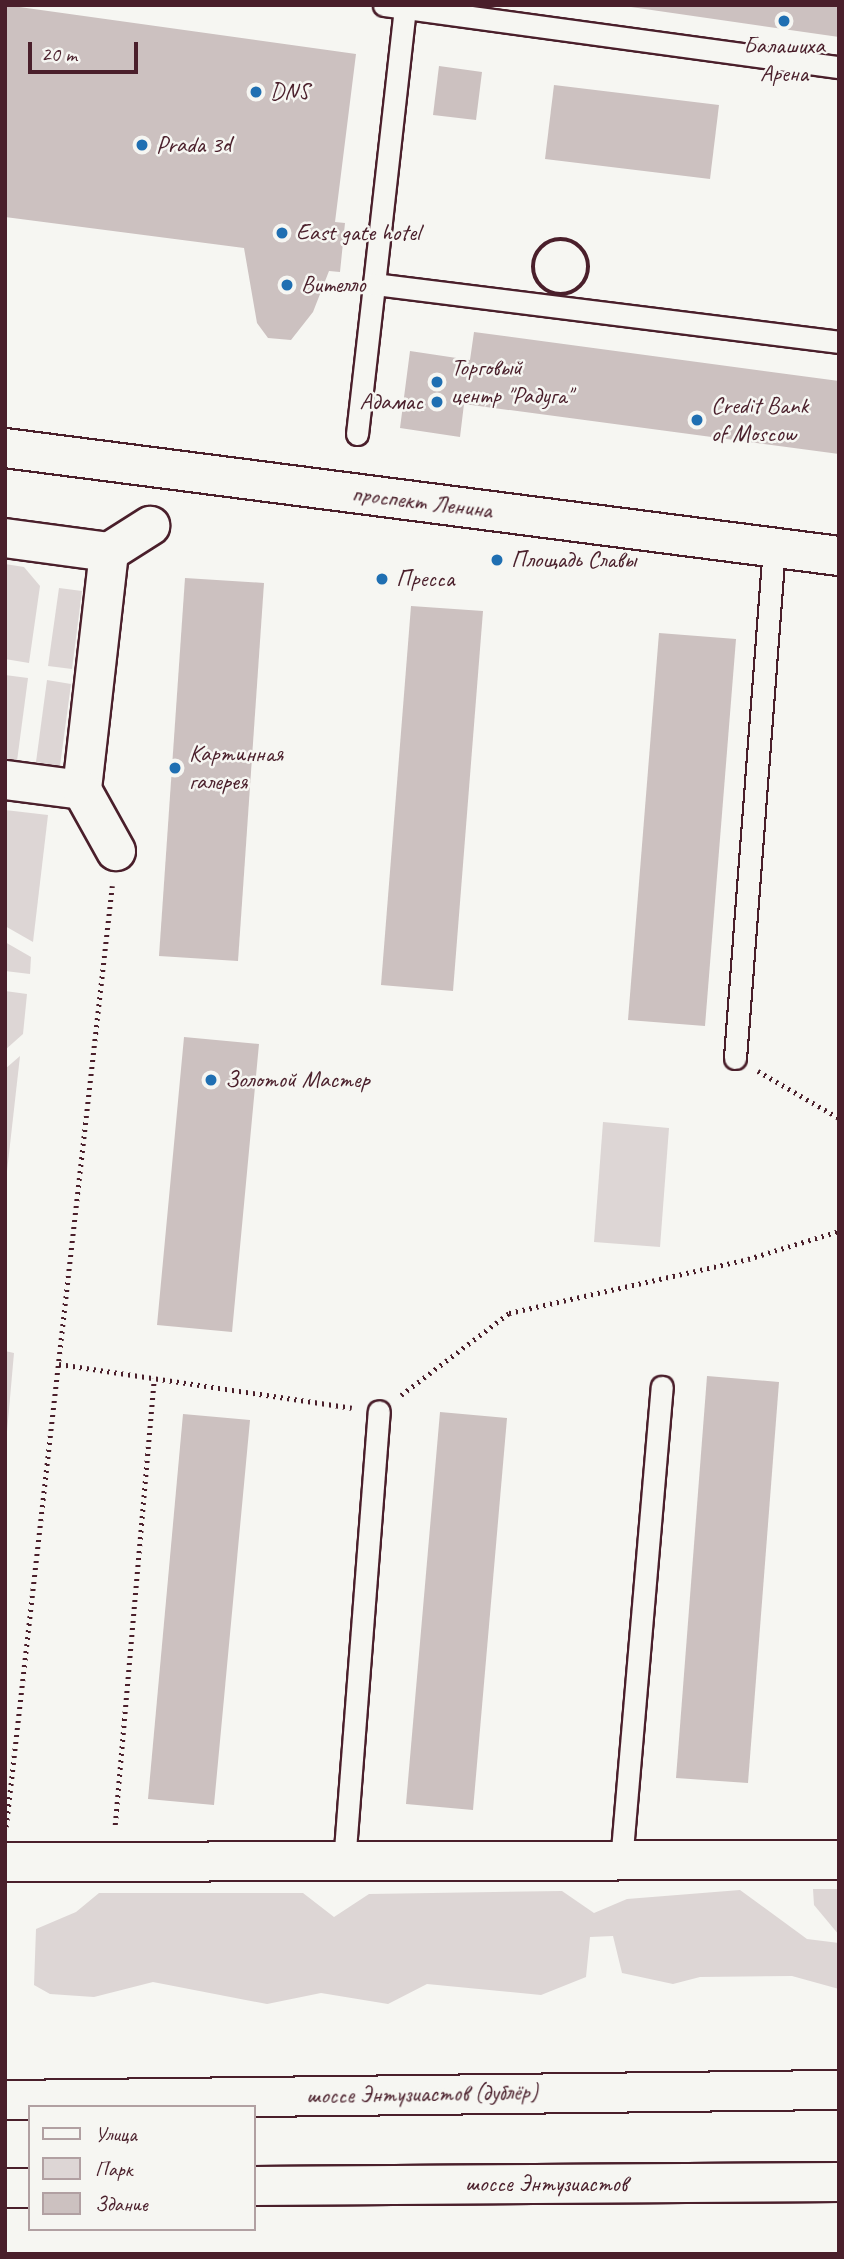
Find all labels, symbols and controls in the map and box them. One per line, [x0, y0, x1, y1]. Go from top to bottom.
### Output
marker: Балашиха Арена [776, 13, 792, 29]
scale bar [32, 28, 142, 72]
place label: Балашиха Арена [743, 32, 825, 88]
text: 20 m [41, 41, 77, 67]
place label: DNS [270, 78, 309, 106]
marker: DNS [248, 84, 264, 100]
place label: Prada 3d [156, 131, 231, 159]
marker: Prada 3d [134, 137, 150, 153]
place label: East gate hotel [296, 219, 421, 247]
marker: East gate hotel [274, 225, 290, 241]
place label: Вителло [301, 271, 366, 299]
marker: Вителло [279, 277, 295, 293]
place label: Торговый центр "Радуга" [451, 354, 572, 410]
marker: Торговый центр "Радуга" [429, 374, 445, 390]
place label: Адамас [359, 388, 423, 416]
place label: Credit Bank of Moscow [711, 392, 809, 448]
marker: Адамас [429, 394, 445, 410]
marker: Credit Bank of Moscow [689, 412, 705, 428]
street label: проспект Ленина [349, 479, 495, 525]
place label: Площадь Славы [511, 546, 638, 574]
marker: Площадь Славы [489, 552, 505, 568]
place label: Пресса [396, 565, 454, 593]
marker: Пресса [374, 571, 390, 587]
place label: Картинная галерея [189, 740, 283, 796]
marker: Картинная галерея [167, 760, 183, 776]
place label: Золотой Мастер [225, 1066, 370, 1094]
marker: Золотой Мастер [203, 1072, 219, 1088]
street label: шоссе Энтузиастов (дублёр) [305, 2078, 539, 2110]
legend [28, 2105, 256, 2231]
text: Улица [95, 2121, 137, 2147]
text: Парк [95, 2156, 132, 2182]
street label: шоссе Энтузиастов [464, 2170, 628, 2198]
text: Здание [95, 2191, 148, 2217]

